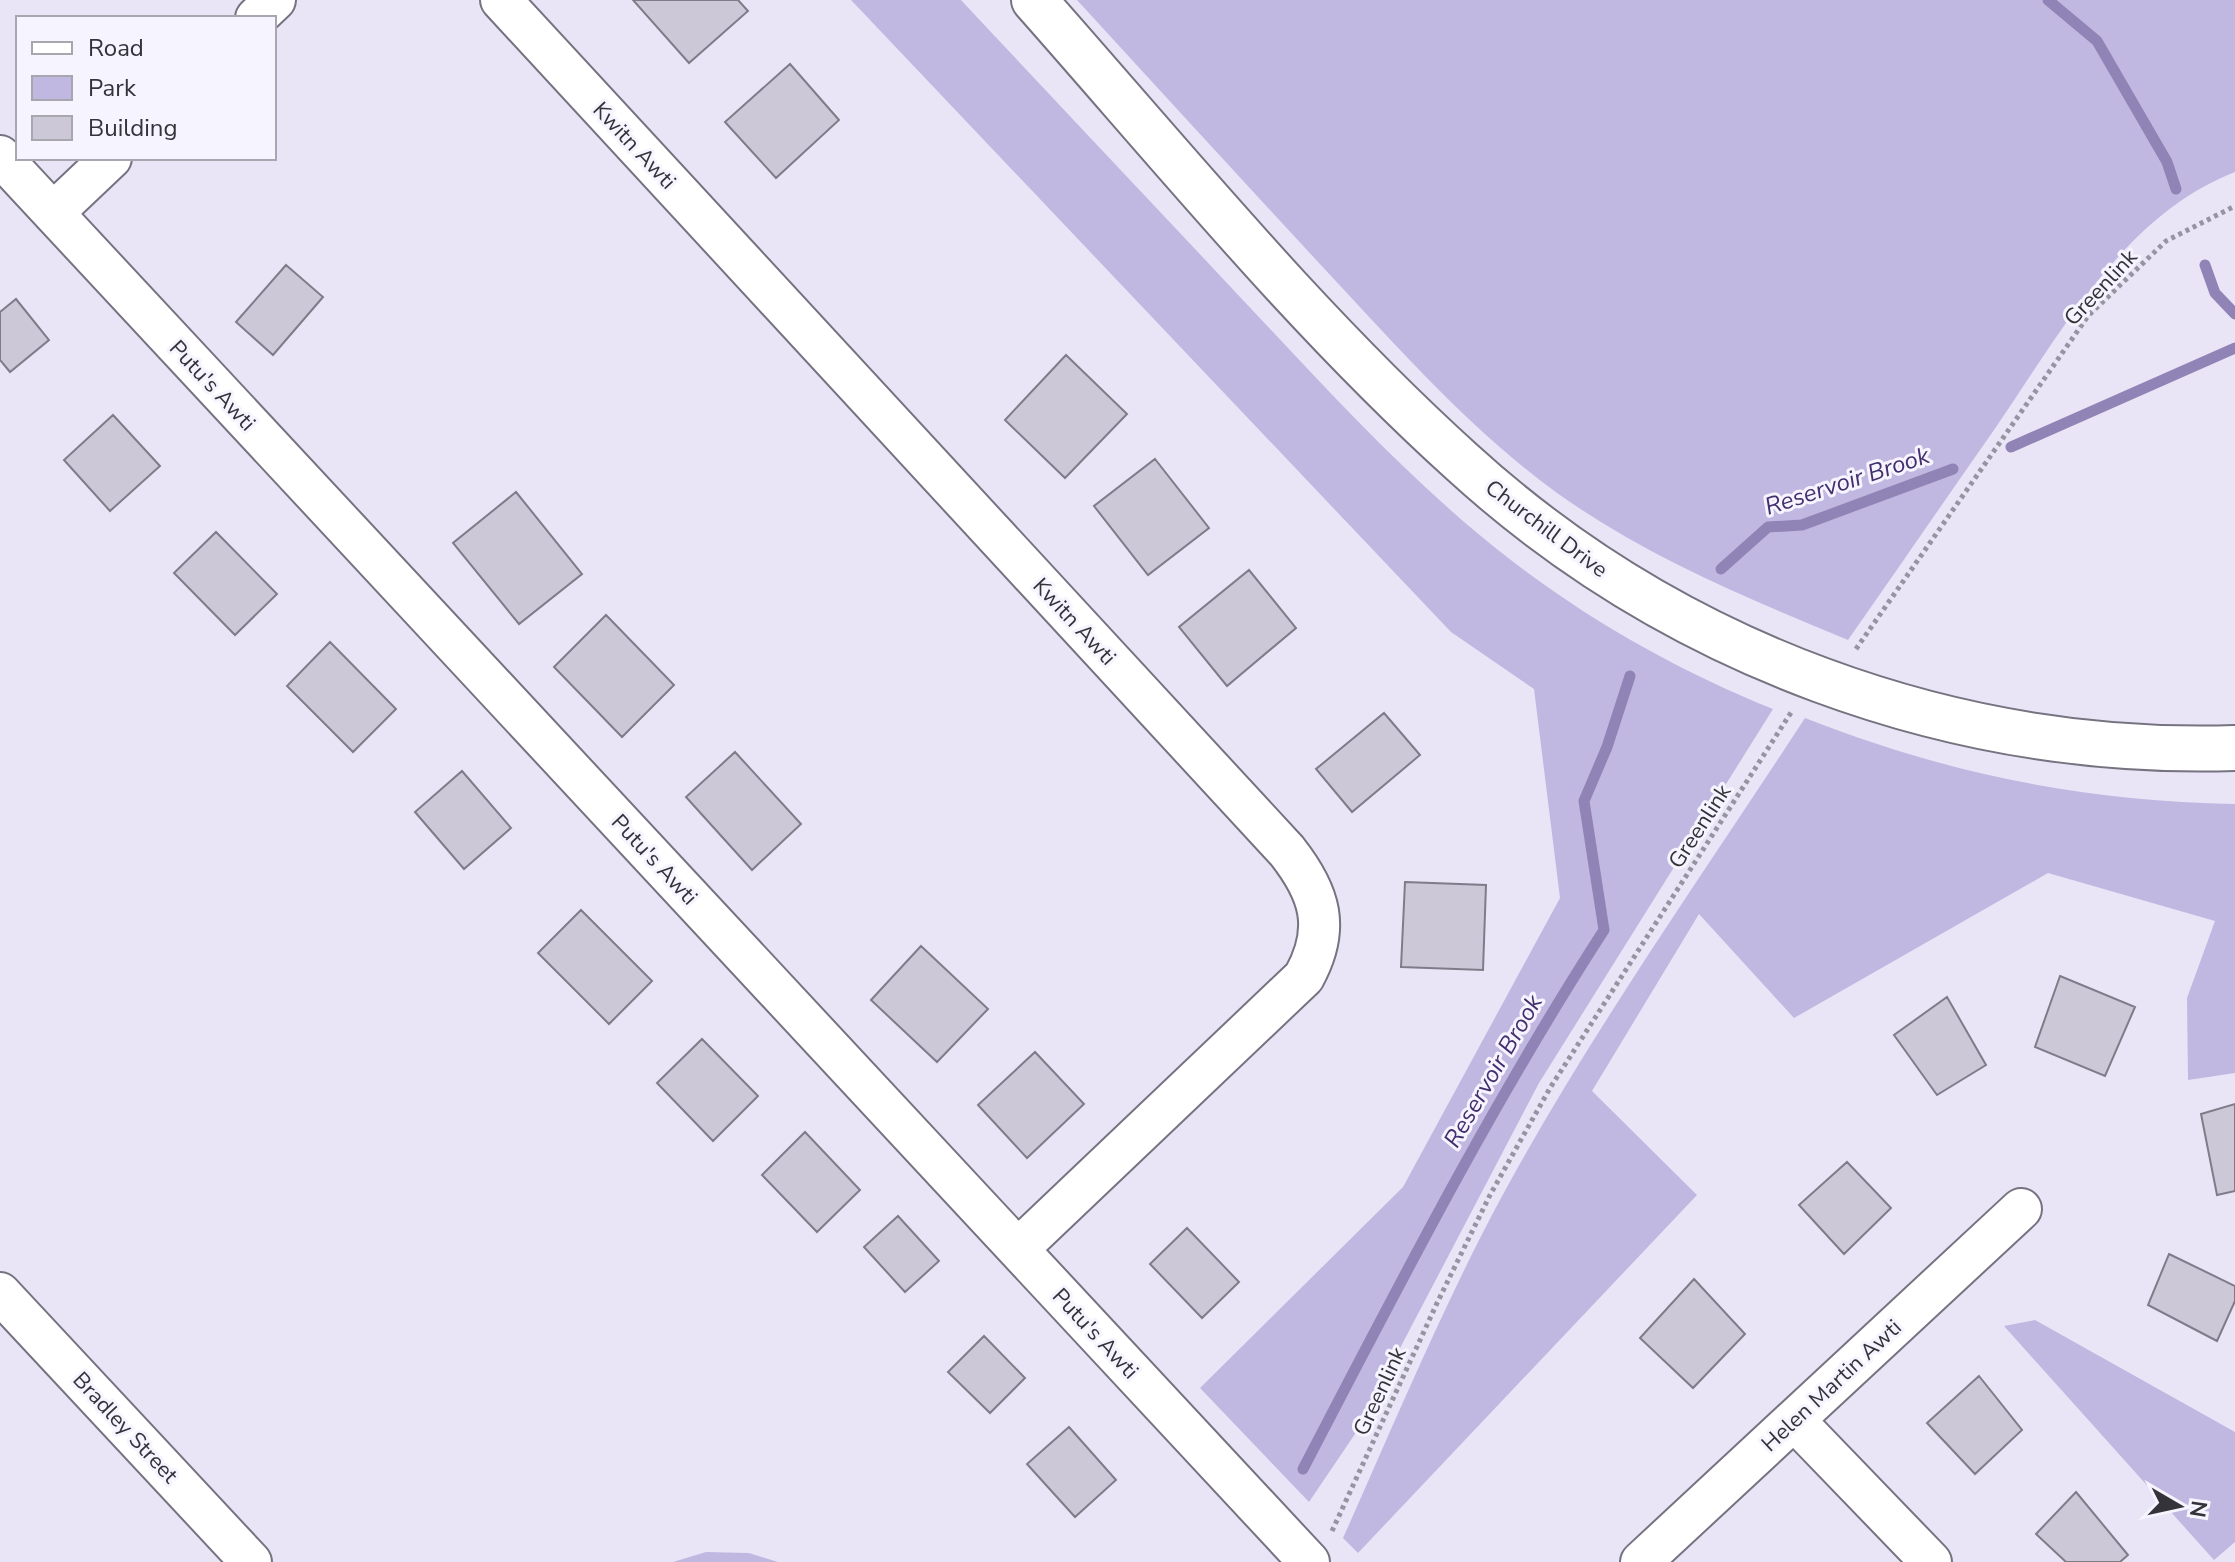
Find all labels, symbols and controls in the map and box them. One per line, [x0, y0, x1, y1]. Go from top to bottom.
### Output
legend [16, 16, 276, 160]
text: Road [88, 32, 144, 64]
text: Park [88, 72, 137, 104]
street label: Kwitn Awti [586, 95, 683, 196]
text: Building [88, 112, 178, 144]
street label: Greenlink [2057, 242, 2145, 333]
street label: Putu's Awti [162, 334, 262, 438]
water label: Reservoir Brook [1761, 439, 1934, 523]
street label: Churchill Drive [1479, 473, 1614, 585]
street label: Kwitn Awti [1026, 571, 1123, 672]
street label: Greenlink [1661, 778, 1739, 874]
street label: Putu's Awti [604, 808, 704, 912]
water label: Reservoir Brook [1436, 988, 1550, 1153]
street label: Putu's Awti [1045, 1282, 1145, 1386]
street label: Helen Martin Awti [1755, 1313, 1908, 1459]
street label: Greenlink [1346, 1341, 1414, 1441]
street label: Bradley Street [66, 1365, 185, 1490]
north arrow [2139, 1466, 2219, 1546]
text: N [2182, 1498, 2214, 1519]

